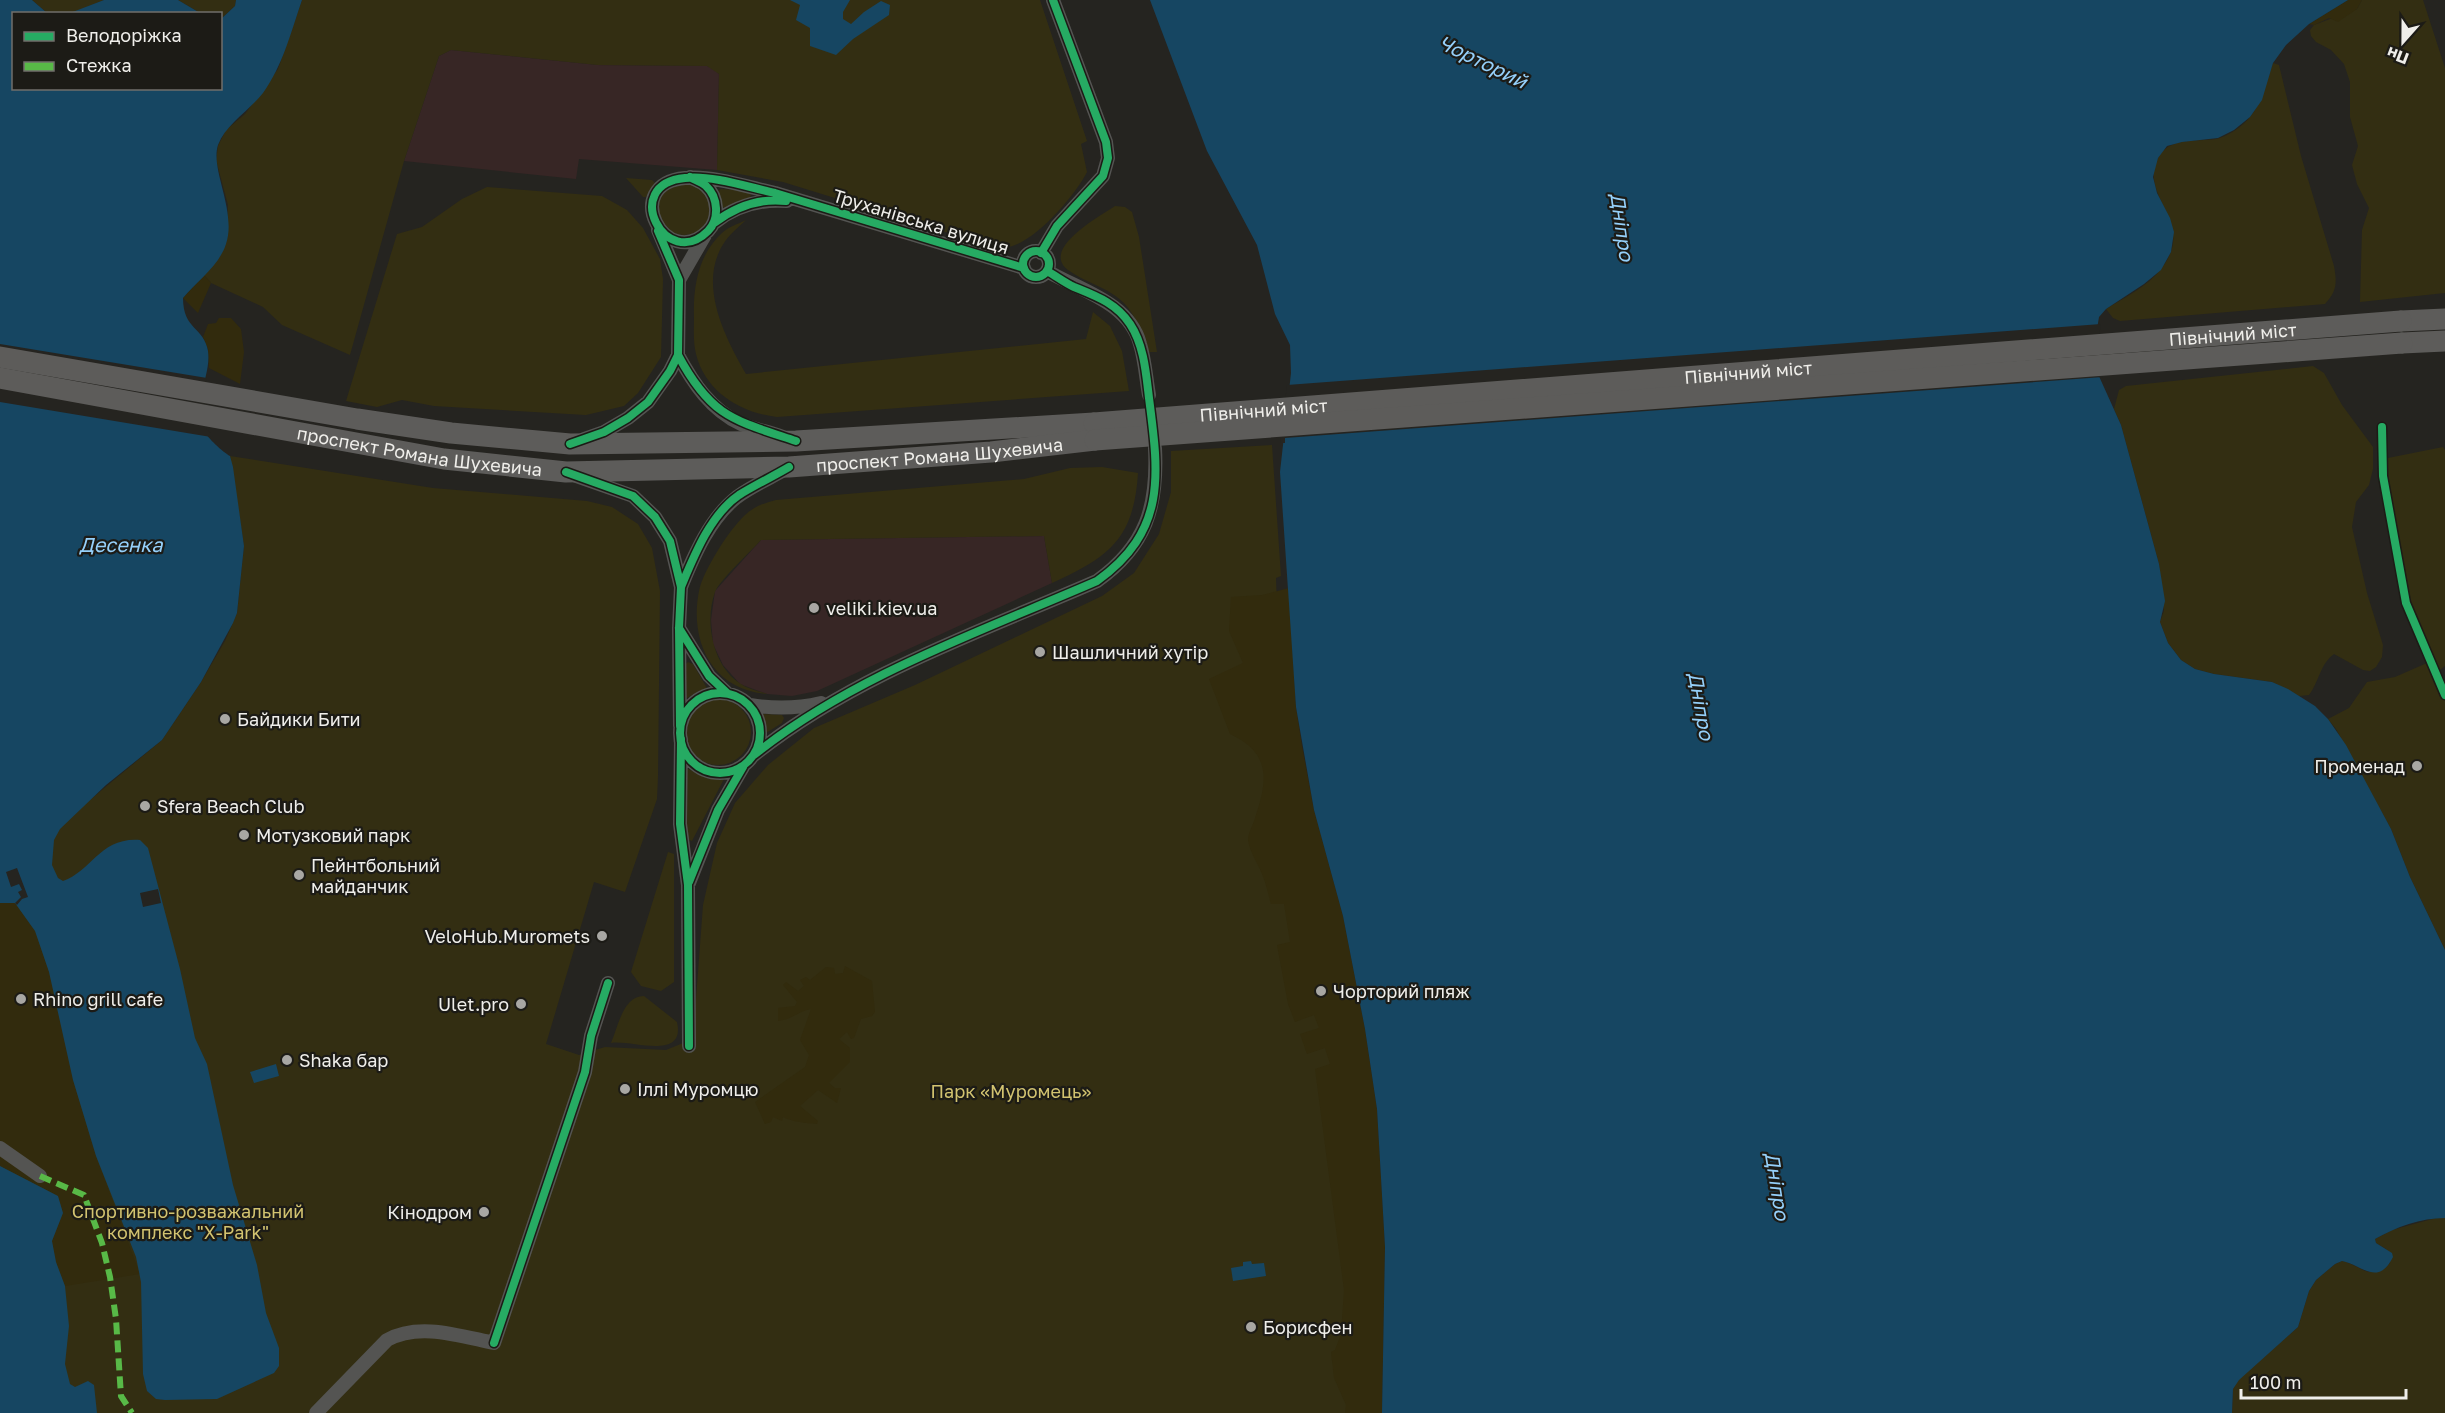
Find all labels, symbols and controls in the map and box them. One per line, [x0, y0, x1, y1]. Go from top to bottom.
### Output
legend [12, 12, 222, 90]
north arrow [2373, 12, 2433, 72]
text: Велодоріжка [66, 24, 182, 46]
water label: Чорторий [1435, 29, 1533, 94]
text: Пн [2384, 43, 2411, 69]
text: Стежка [66, 54, 132, 76]
street label: Труханівська вулиця [830, 184, 1012, 258]
water label: Дніпро [1606, 190, 1640, 264]
street label: Північний міст [2168, 318, 2297, 350]
street label: Північний міст [1683, 356, 1813, 388]
street label: Північний міст [1199, 394, 1328, 426]
street label: проспект Романа Шухевича [295, 421, 543, 480]
street label: проспект Романа Шухевича [815, 433, 1064, 476]
water label: Десенка [78, 532, 163, 556]
place label: veliki.kiev.ua [826, 597, 937, 619]
marker: veliki.kiev.ua [807, 601, 821, 615]
place label: Шашличний хутір [1052, 641, 1208, 663]
marker: Шашличний хутір [1033, 645, 1047, 659]
water label: Дніпро [1684, 669, 1720, 743]
place label: Байдики Бити [237, 708, 361, 730]
marker: Байдики Бити [218, 712, 232, 726]
place label: Променад [2314, 755, 2405, 777]
marker: Променад [2410, 759, 2424, 773]
place label: Sfera Beach Club [157, 795, 305, 817]
marker: Sfera Beach Club [138, 799, 152, 813]
place label: Мотузковий парк [256, 824, 410, 846]
marker: Мотузковий парк [237, 828, 251, 842]
place label: Пейнтбольний майданчик [311, 854, 440, 897]
marker: Пейнтбольний майданчик [292, 868, 306, 882]
place label: VeloHub.Muromets [424, 925, 590, 947]
marker: VeloHub.Muromets [595, 929, 609, 943]
place label: Чорторий пляж [1333, 980, 1470, 1002]
marker: Чорторий пляж [1314, 984, 1328, 998]
place label: Rhino grill cafe [33, 988, 163, 1010]
marker: Rhino grill cafe [14, 992, 28, 1006]
place label: Ulet.pro [438, 993, 509, 1015]
marker: Ulet.pro [514, 997, 528, 1011]
place label: Shaka бар [299, 1049, 388, 1071]
marker: Shaka бар [280, 1053, 294, 1067]
place label: Іллі Муромцю [637, 1078, 759, 1100]
park label: Парк «Муромець» [931, 1080, 1092, 1102]
marker: Іллі Муромцю [618, 1082, 632, 1096]
water label: Дніпро [1761, 1149, 1795, 1223]
park label: Спортивно-розважальний комплекс "Х-Park" [72, 1200, 304, 1243]
place label: Кінодром [387, 1201, 472, 1223]
marker: Кінодром [477, 1205, 491, 1219]
place label: Борисфен [1263, 1316, 1352, 1338]
marker: Борисфен [1244, 1320, 1258, 1334]
scale bar [2241, 1362, 2406, 1400]
text: 100 m [2250, 1371, 2301, 1393]

